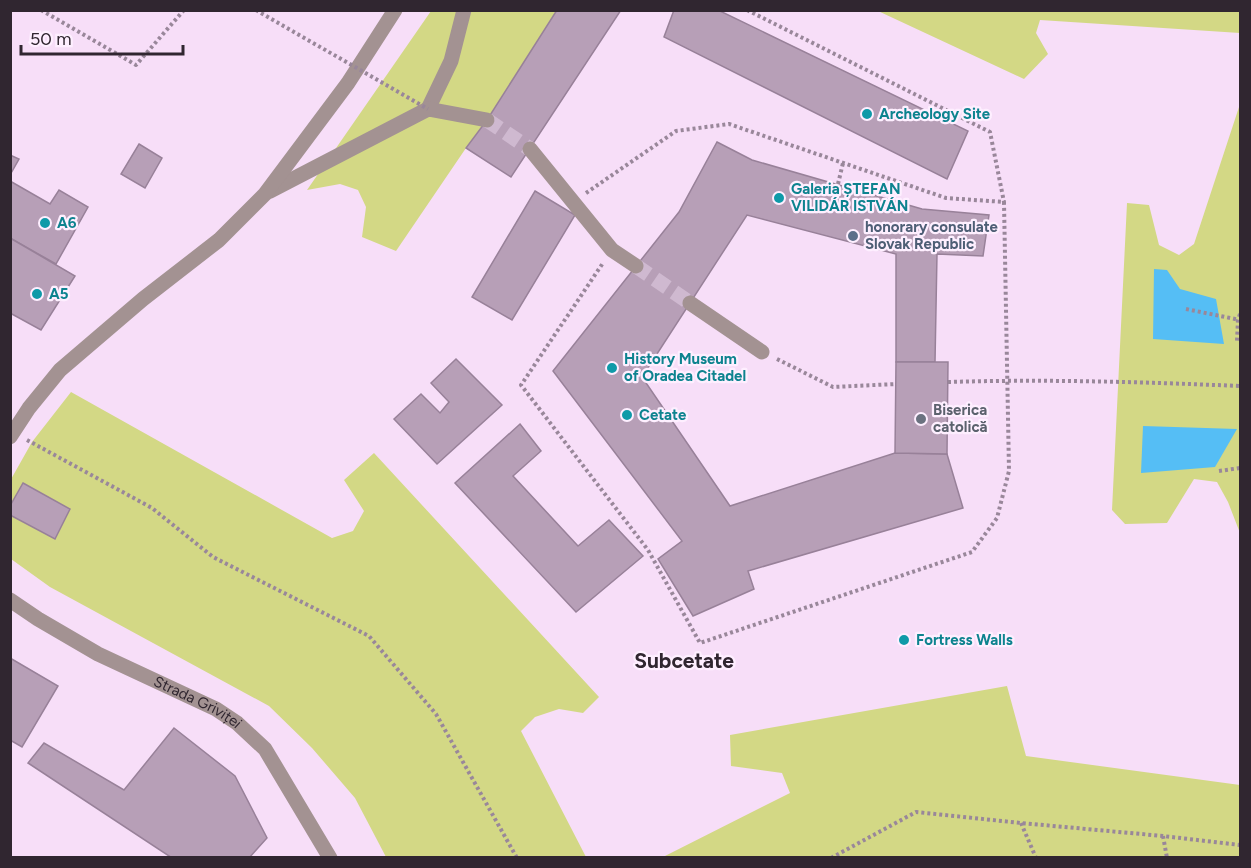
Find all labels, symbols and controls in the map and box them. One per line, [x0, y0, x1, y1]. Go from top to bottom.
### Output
scale bar [21, 18, 183, 56]
text: 50 m [30, 28, 72, 50]
place label: Archeology Site [879, 105, 991, 123]
marker: Archeology Site [860, 107, 874, 121]
place label: Galeria ȘTEFAN VILIDÁR ISTVÁN [791, 180, 908, 215]
marker: Galeria ȘTEFAN VILIDÁR ISTVÁN [772, 191, 786, 205]
place label: A6 [57, 214, 77, 232]
marker: A6 [38, 216, 52, 230]
place label: honorary consulate Slovak Republic [865, 218, 999, 253]
marker: honorary consulate Slovak Republic [846, 229, 860, 243]
place label: A5 [49, 285, 69, 303]
marker: A5 [30, 287, 44, 301]
place label: History Museum of Oradea Citadel [624, 350, 746, 385]
marker: History Museum of Oradea Citadel [605, 361, 619, 375]
place label: Biserica catolică [933, 401, 988, 436]
place label: Cetate [639, 406, 687, 424]
marker: Cetate [620, 408, 634, 422]
marker: Biserica catolică [914, 412, 928, 426]
place label: Fortress Walls [916, 631, 1013, 649]
marker: Fortress Walls [897, 633, 911, 647]
district label: Subcetate [634, 648, 734, 673]
street label: Strada Griviței [151, 672, 246, 732]

